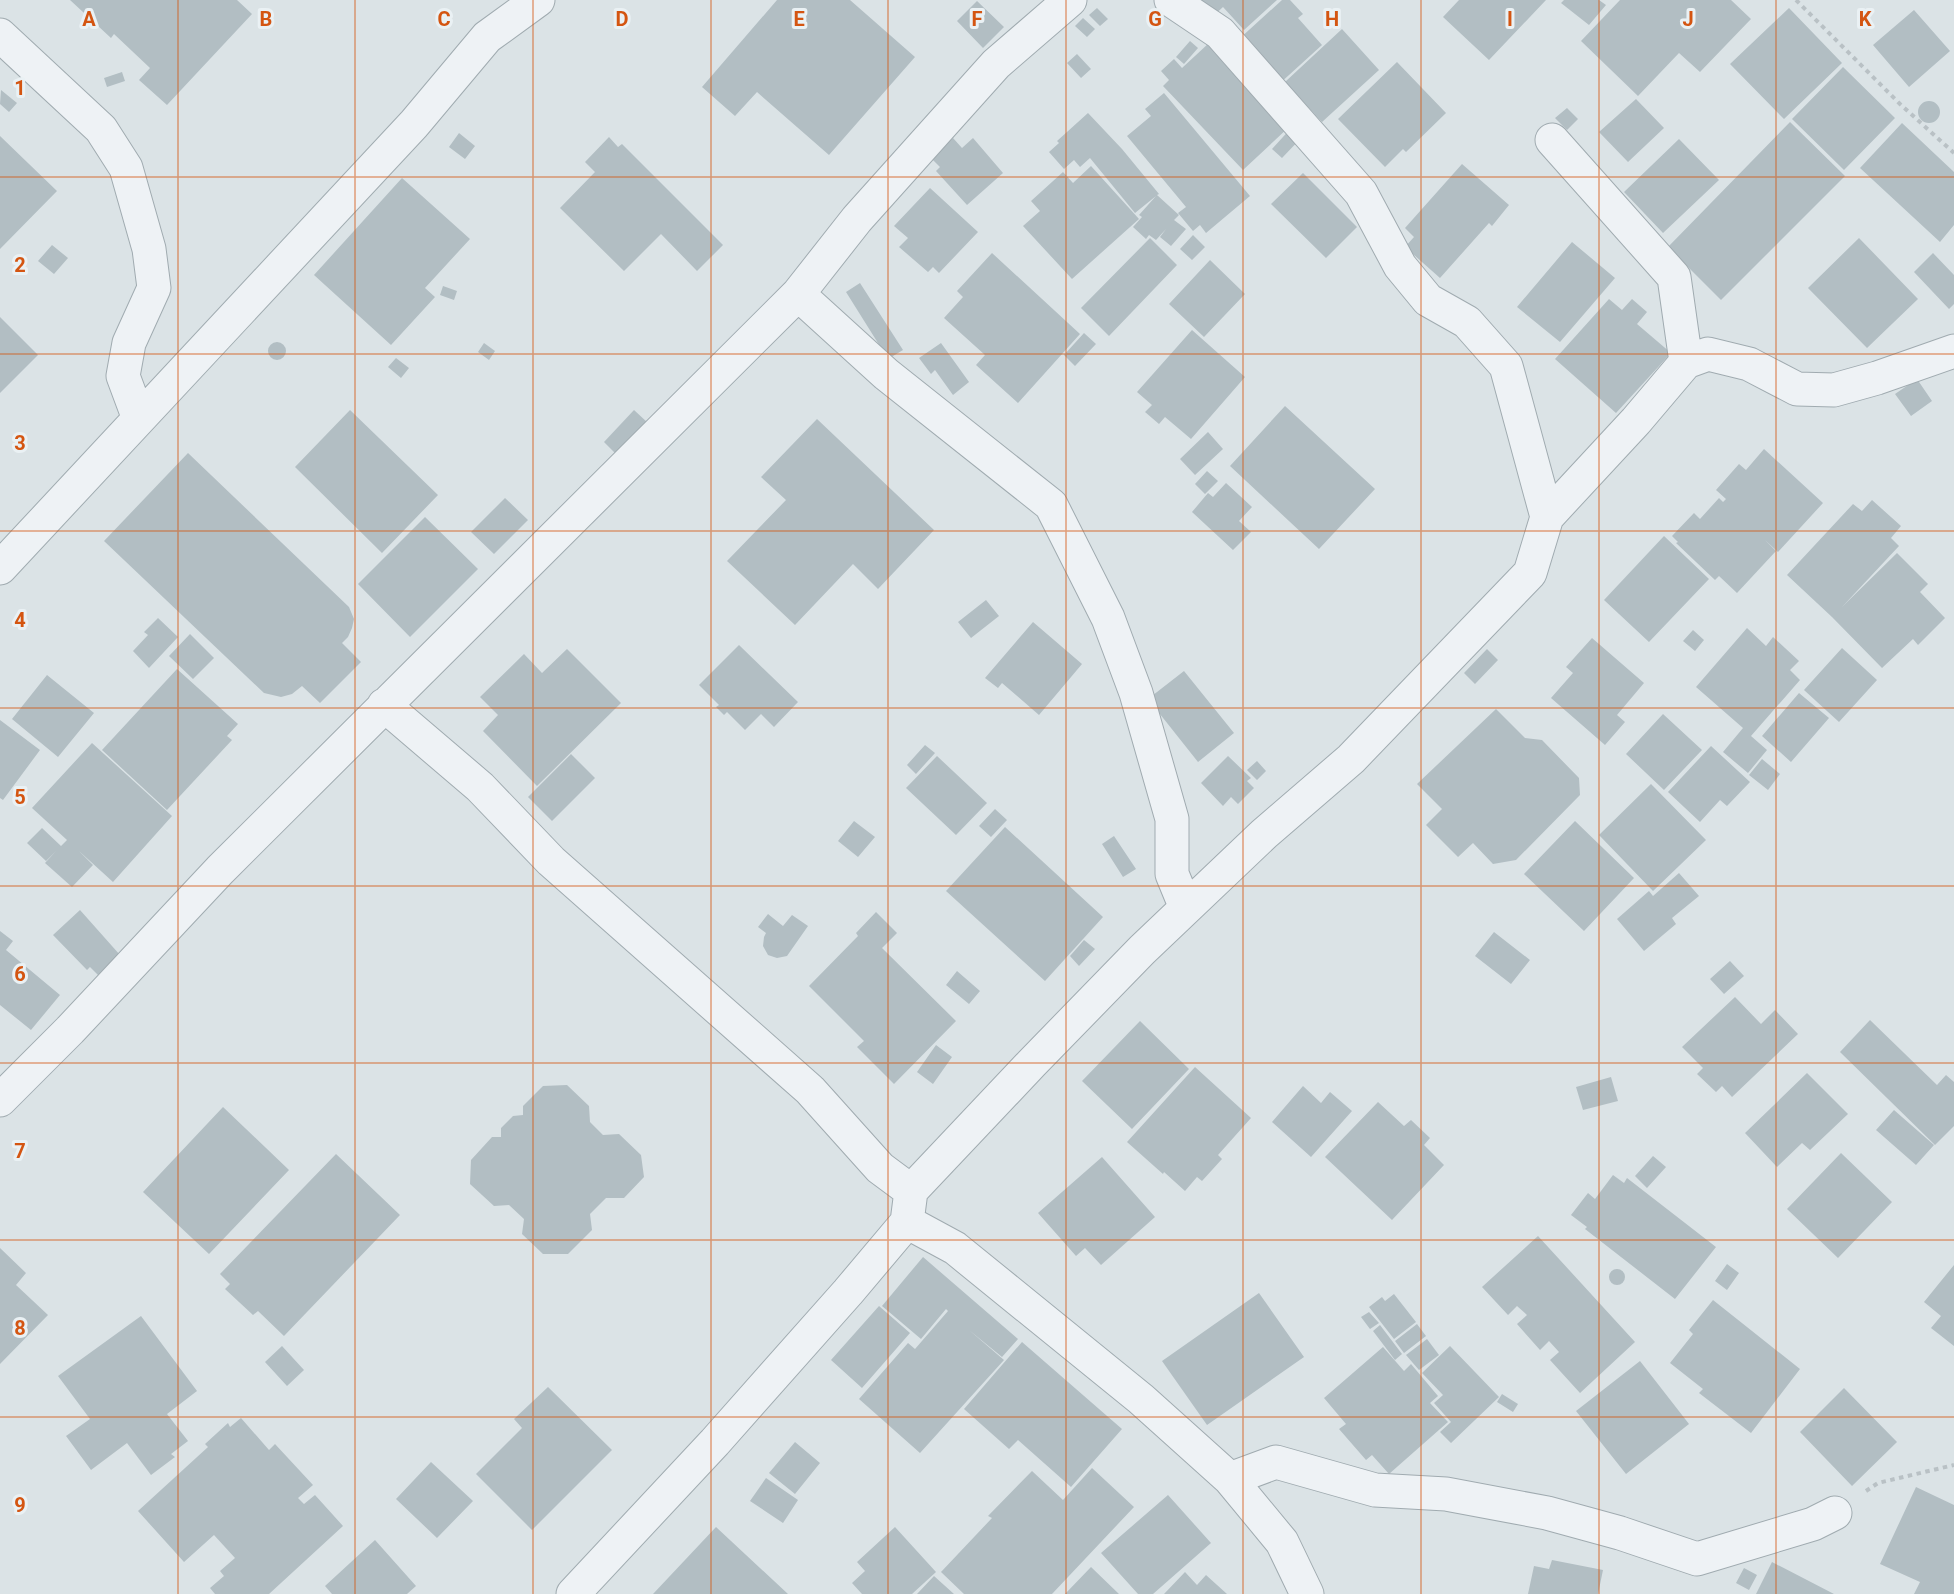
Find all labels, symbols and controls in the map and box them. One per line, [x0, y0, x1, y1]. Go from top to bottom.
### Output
text: A [82, 7, 96, 31]
text: B [260, 7, 272, 31]
text: C [437, 7, 451, 31]
text: D [616, 7, 629, 31]
text: E [793, 7, 805, 31]
text: F [972, 7, 983, 31]
text: G [1148, 7, 1162, 31]
text: H [1325, 7, 1339, 31]
text: I [1507, 7, 1513, 31]
text: J [1682, 7, 1694, 31]
text: K [1859, 7, 1872, 31]
text: 1 [14, 76, 26, 100]
text: 2 [14, 253, 26, 277]
text: 3 [14, 431, 26, 455]
text: 4 [14, 608, 26, 632]
text: 5 [14, 785, 26, 809]
text: 6 [14, 962, 26, 986]
text: 7 [14, 1139, 26, 1163]
text: 8 [14, 1316, 26, 1340]
text: 9 [14, 1493, 26, 1517]

